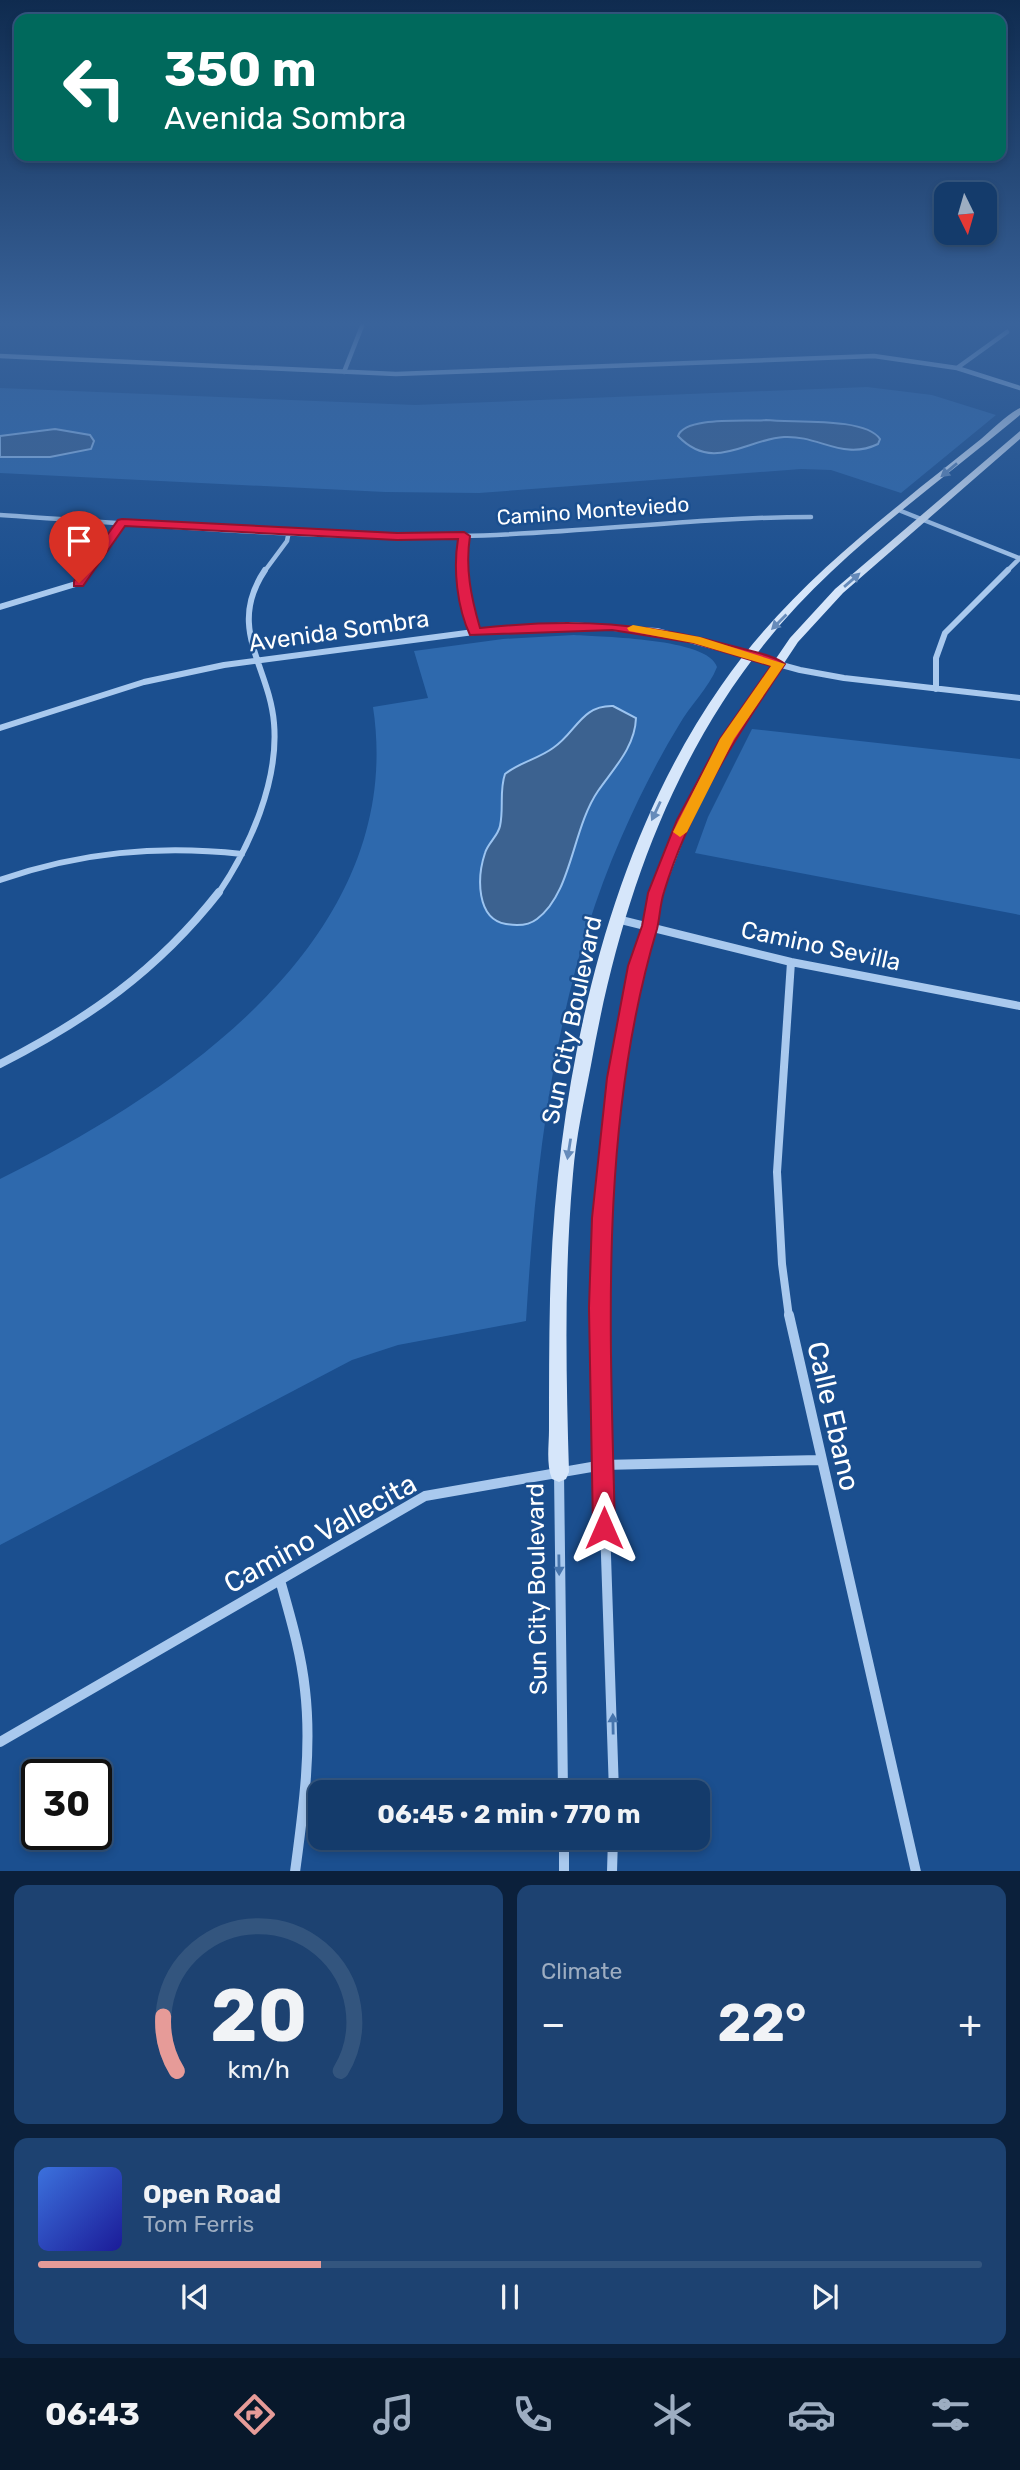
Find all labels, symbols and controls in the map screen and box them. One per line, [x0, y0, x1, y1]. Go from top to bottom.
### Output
text: 350 m [164, 40, 317, 98]
icon: left [49, 42, 140, 133]
text: Avenida Sombra [164, 99, 407, 137]
north arrow [934, 182, 998, 245]
map controls [934, 182, 997, 245]
one-way arrow [940, 462, 958, 478]
street label: Camino Monteviedo [496, 491, 690, 530]
pin [49, 511, 109, 583]
icon: arrive [60, 522, 98, 560]
one-way arrow [843, 572, 861, 588]
street label: Avenida Sombra [247, 604, 431, 658]
one-way arrow [771, 613, 788, 630]
one-way arrow [651, 801, 662, 822]
street label: Sun City Boulevard [536, 914, 608, 1126]
street label: Camino Sevilla [739, 915, 903, 977]
one-way arrow [563, 1138, 574, 1160]
street label: Calle Ebano [800, 1338, 867, 1494]
street label: Camino Vallecita [218, 1467, 422, 1600]
street label: Sun City Boulevard [521, 1483, 553, 1695]
position arrow [567, 1491, 641, 1565]
one-way arrow [553, 1554, 565, 1576]
one-way arrow [607, 1713, 619, 1735]
speed limit sign: 30 [21, 1759, 112, 1850]
text: 06:45 · 2 min · 770 m [377, 1799, 641, 1830]
text: Climate [541, 1957, 622, 1985]
text: 20 [210, 1973, 307, 2059]
text: 22° [718, 1992, 807, 2054]
text: − [541, 2001, 566, 2047]
text: + [958, 2001, 982, 2047]
text: km/h [227, 2054, 290, 2083]
text: Open Road [143, 2179, 281, 2210]
text: Tom Ferris [143, 2210, 254, 2238]
icon: previous [176, 2278, 214, 2316]
icon: pause [491, 2278, 529, 2316]
icon: next [806, 2278, 844, 2316]
icon: directions [230, 2390, 279, 2439]
icon: music [369, 2390, 418, 2439]
icon: phone [508, 2390, 557, 2439]
icon: climate [648, 2390, 697, 2439]
icon: car [787, 2390, 836, 2439]
icon: filters [926, 2390, 975, 2439]
text: 06:43 [45, 2395, 140, 2433]

